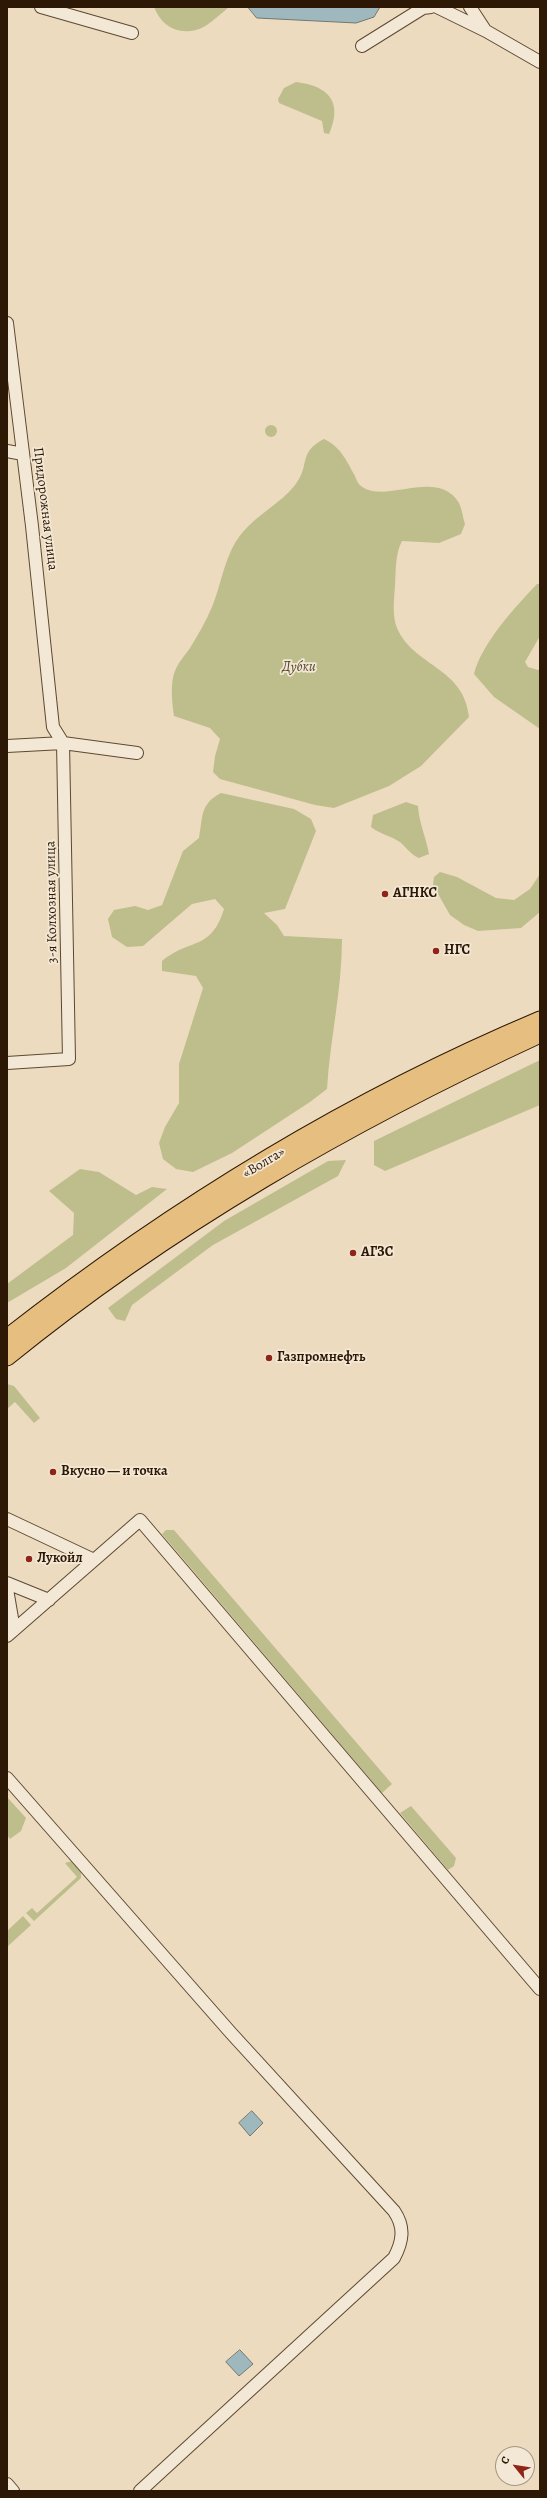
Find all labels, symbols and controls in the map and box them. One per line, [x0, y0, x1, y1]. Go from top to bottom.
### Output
street label: Придорожная улица [29, 446, 61, 572]
park label: Дубки [282, 660, 316, 676]
street label: 3-я Колхозная улица [43, 841, 61, 963]
place label: АГНКС [393, 886, 437, 902]
marker: АГНКС [380, 889, 390, 899]
place label: НГС [444, 943, 470, 959]
marker: НГС [431, 946, 441, 956]
street label: «Волга» [240, 1144, 288, 1182]
place label: АГЗС [361, 1245, 393, 1261]
marker: АГЗС [348, 1248, 358, 1258]
place label: Газпромнефть [277, 1350, 365, 1366]
marker: Газпромнефть [264, 1353, 274, 1363]
place label: Вкусно — и точка [61, 1464, 168, 1480]
marker: Вкусно — и точка [48, 1467, 58, 1477]
place label: Лукойл [37, 1551, 83, 1567]
marker: Лукойл [24, 1554, 34, 1564]
north arrow [495, 2446, 535, 2486]
text: С [497, 2454, 513, 2467]

